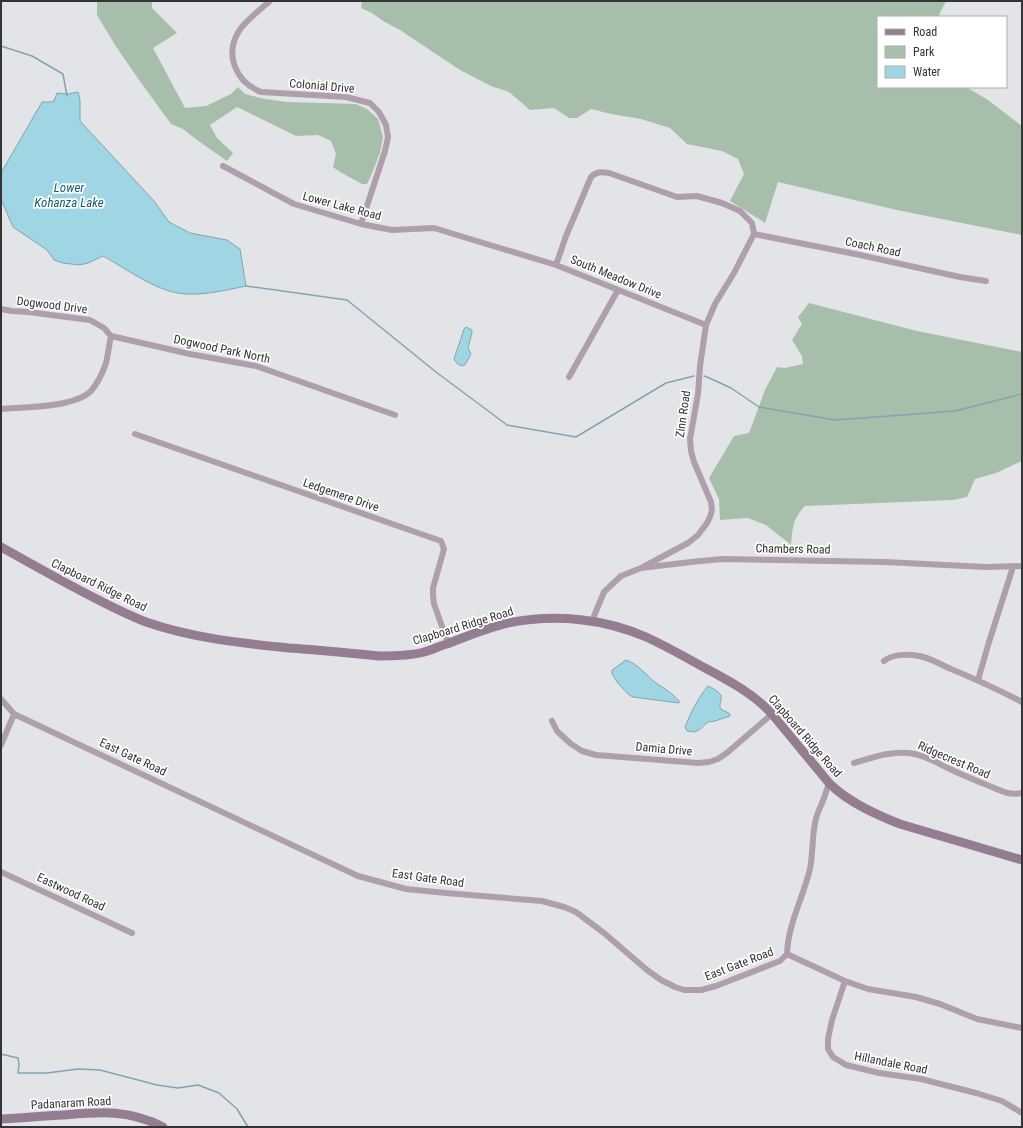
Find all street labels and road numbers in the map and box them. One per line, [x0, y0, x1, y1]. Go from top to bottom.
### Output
street label: Colonial Drive [289, 76, 356, 96]
street label: Lower Lake Road [301, 189, 383, 223]
street label: Coach Road [844, 234, 902, 260]
street label: South Meadow Drive [568, 252, 664, 302]
street label: Dogwood Drive [16, 294, 89, 316]
street label: Dogwood Park North [172, 332, 272, 366]
street label: Zinn Road [673, 389, 693, 439]
street label: Ledgemere Drive [301, 475, 381, 515]
street label: Chambers Road [755, 541, 831, 557]
street label: Clapboard Ridge Road [49, 556, 149, 614]
street label: Clapboard Ridge Road [411, 604, 515, 648]
street label: Clapboard Ridge Road [765, 692, 845, 780]
street label: East Gate Road [97, 735, 169, 779]
street label: Ridgecrest Road [916, 738, 992, 782]
street label: Damia Drive [635, 740, 693, 758]
street label: East Gate Road [391, 866, 465, 890]
street label: Eastwood Road [35, 870, 107, 914]
street label: East Gate Road [703, 944, 775, 984]
street label: Hillandale Road [853, 1049, 929, 1077]
street label: Padanaram Road [30, 1094, 112, 1112]

